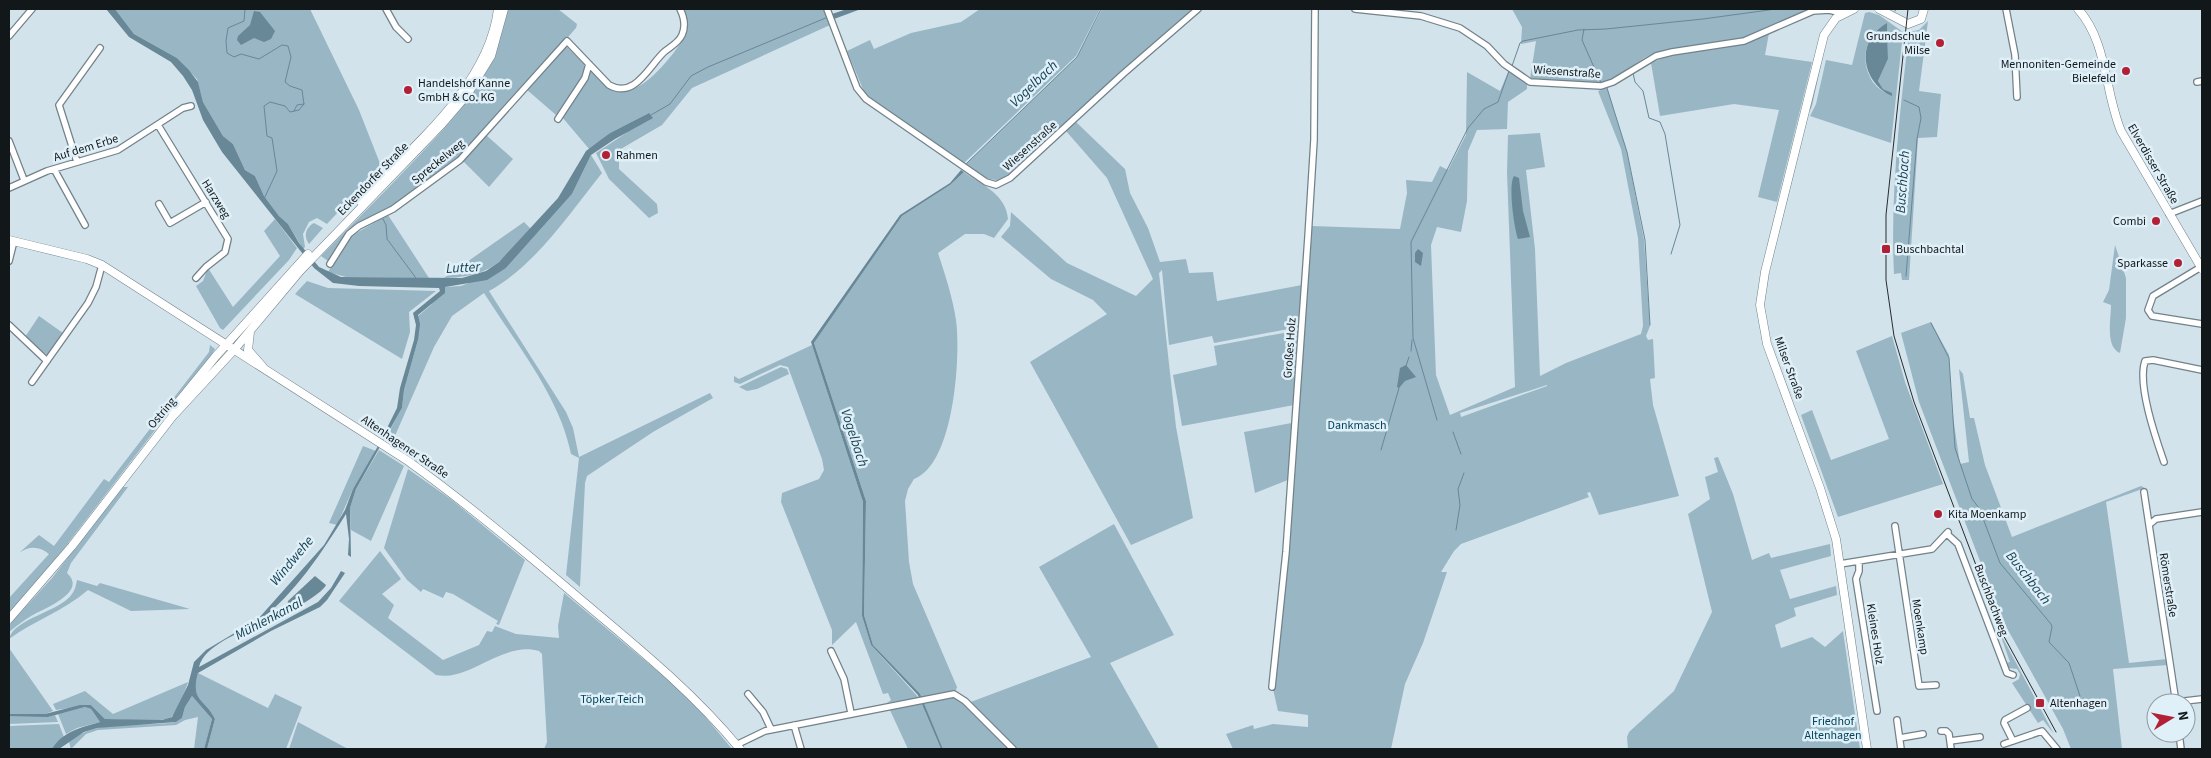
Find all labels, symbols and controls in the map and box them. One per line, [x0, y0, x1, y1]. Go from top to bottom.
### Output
place label: Grundschule Milse [1866, 28, 1930, 59]
marker: Grundschule Milse [1934, 37, 1946, 49]
water label: Vogelbach [1006, 56, 1062, 112]
place label: Mennoniten-Gemeinde Bielefeld [2001, 56, 2116, 87]
street label: Wiesenstraße [1533, 61, 1601, 83]
marker: Mennoniten-Gemeinde Bielefeld [2120, 65, 2132, 77]
place label: Handelshof Kanne GmbH & Co. KG [418, 75, 510, 106]
marker: Handelshof Kanne GmbH & Co. KG [402, 84, 414, 96]
street label: Wiesenstraße [999, 117, 1061, 175]
street label: Elverdisser Straße [2123, 121, 2183, 207]
street label: Auf dem Erbe [52, 130, 121, 166]
street label: Spreckelweg [408, 135, 468, 189]
street label: Eckendorfer Straße [333, 138, 413, 219]
place label: Rahmen [616, 147, 658, 164]
marker: Rahmen [600, 149, 612, 161]
water label: Buschbach [1891, 150, 1915, 214]
street label: Harzweg [197, 176, 235, 222]
place label: Combi [2113, 213, 2146, 230]
marker: Combi [2150, 215, 2162, 227]
place label: Buschbachtal [1896, 241, 1964, 258]
marker: Buschbachtal [1880, 243, 1892, 255]
place label: Sparkasse [2117, 255, 2168, 272]
water label: Lutter [445, 257, 482, 279]
marker: Sparkasse [2172, 257, 2184, 269]
street label: Großes Holz [1279, 317, 1301, 379]
street label: Milser Straße [1770, 334, 1808, 402]
street label: Ostring [144, 394, 180, 432]
water label: Vogelbach [835, 406, 873, 470]
street label: Altenhagener Straße [358, 411, 452, 483]
park label: Dankmasch [1328, 417, 1386, 434]
place label: Kita Moenkamp [1948, 506, 2027, 523]
marker: Kita Moenkamp [1932, 508, 1944, 520]
water label: Windwehe [265, 532, 319, 590]
water label: Buschbach [2001, 547, 2055, 609]
street label: Römerstraße [2155, 552, 2181, 618]
street label: Buschbachweg [1970, 562, 2012, 638]
water label: Mühlenkanal [232, 592, 307, 645]
street label: Moenkamp [1907, 598, 1933, 656]
street label: Kleines Holz [1862, 602, 1888, 666]
park label: Töpker Teich [580, 691, 644, 708]
north arrow [2146, 693, 2196, 743]
place label: Altenhagen [2050, 695, 2107, 712]
marker: Altenhagen [2034, 697, 2046, 709]
text: N [2172, 710, 2193, 722]
park label: Friedhof Altenhagen [1805, 713, 1861, 744]

